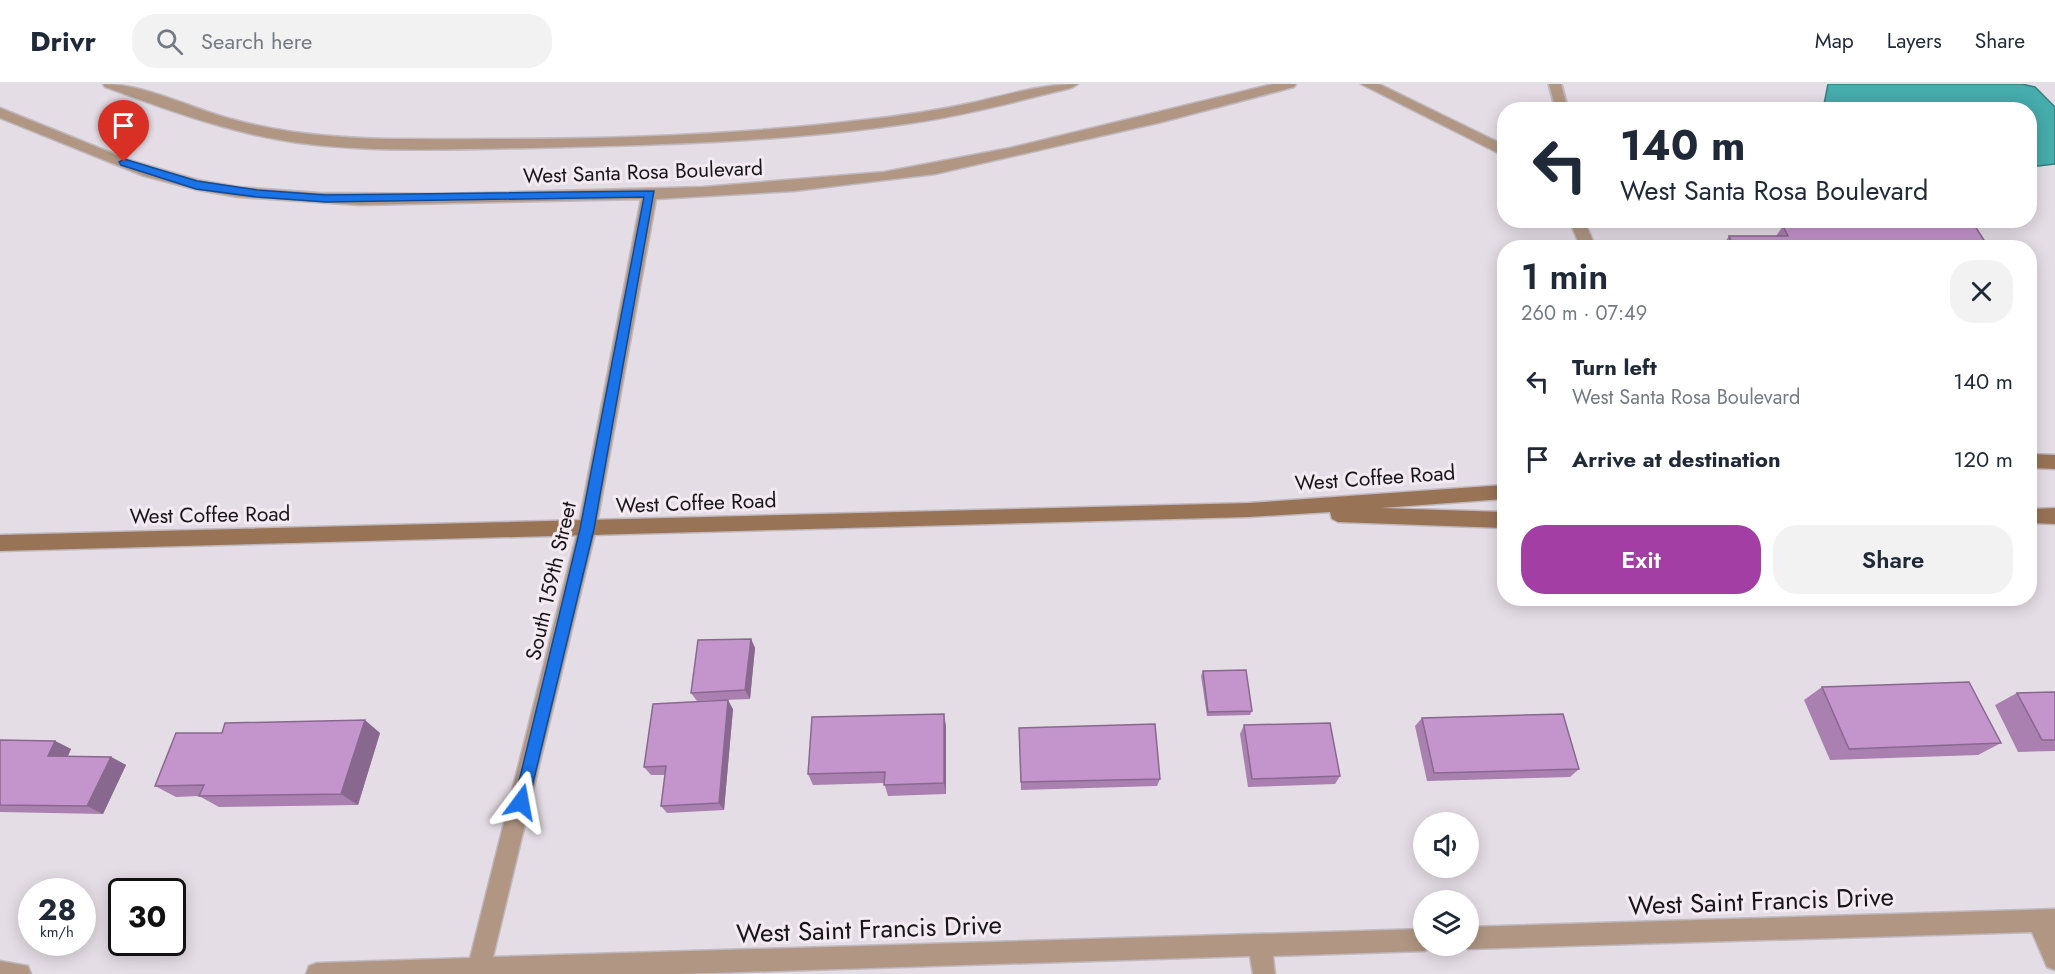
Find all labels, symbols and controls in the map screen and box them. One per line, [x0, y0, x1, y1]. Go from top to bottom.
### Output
search box [132, 14, 552, 68]
text: Drivr [30, 21, 96, 62]
icon: search [153, 25, 186, 58]
text: Search here [201, 25, 312, 57]
text: Map [1815, 26, 1854, 56]
text: Layers [1887, 26, 1942, 56]
text: Share [1975, 26, 2025, 56]
pin [98, 100, 149, 162]
icon: arrive [107, 109, 140, 142]
text: 140 m [1620, 115, 1746, 176]
icon: left [1521, 126, 1599, 204]
street label: West Santa Rosa Boulevard [523, 153, 763, 191]
text: West Santa Rosa Boulevard [1620, 171, 1929, 210]
text: 1 min [1521, 250, 1608, 302]
button: close [1950, 260, 2013, 323]
text: 260 m · 07:49 [1521, 299, 1647, 328]
text: Turn left [1572, 351, 1657, 383]
icon: left [1521, 365, 1554, 398]
text: 140 m [1953, 365, 2013, 397]
text: West Santa Rosa Boulevard [1572, 383, 1801, 412]
icon: arrive [1521, 443, 1554, 476]
text: Arrive at destination [1572, 443, 1781, 475]
text: 120 m [1954, 443, 2013, 475]
street label: West Coffee Road [1294, 457, 1456, 499]
street label: West Coffee Road [615, 485, 777, 521]
street label: West Coffee Road [129, 499, 291, 531]
street label: South 159th Street [518, 499, 584, 663]
button: Exit [1521, 525, 1761, 594]
button: Share [1773, 525, 2013, 594]
position arrow [489, 770, 553, 834]
map controls [1413, 812, 1479, 956]
button: sound [1413, 812, 1479, 878]
street label: West Saint Francis Drive [1628, 877, 1894, 925]
speed limit sign: 30 [108, 878, 186, 956]
text: 28 [38, 888, 76, 931]
button: layers [1413, 890, 1479, 956]
street label: West Saint Francis Drive [736, 905, 1002, 953]
text: km/h [40, 921, 74, 943]

